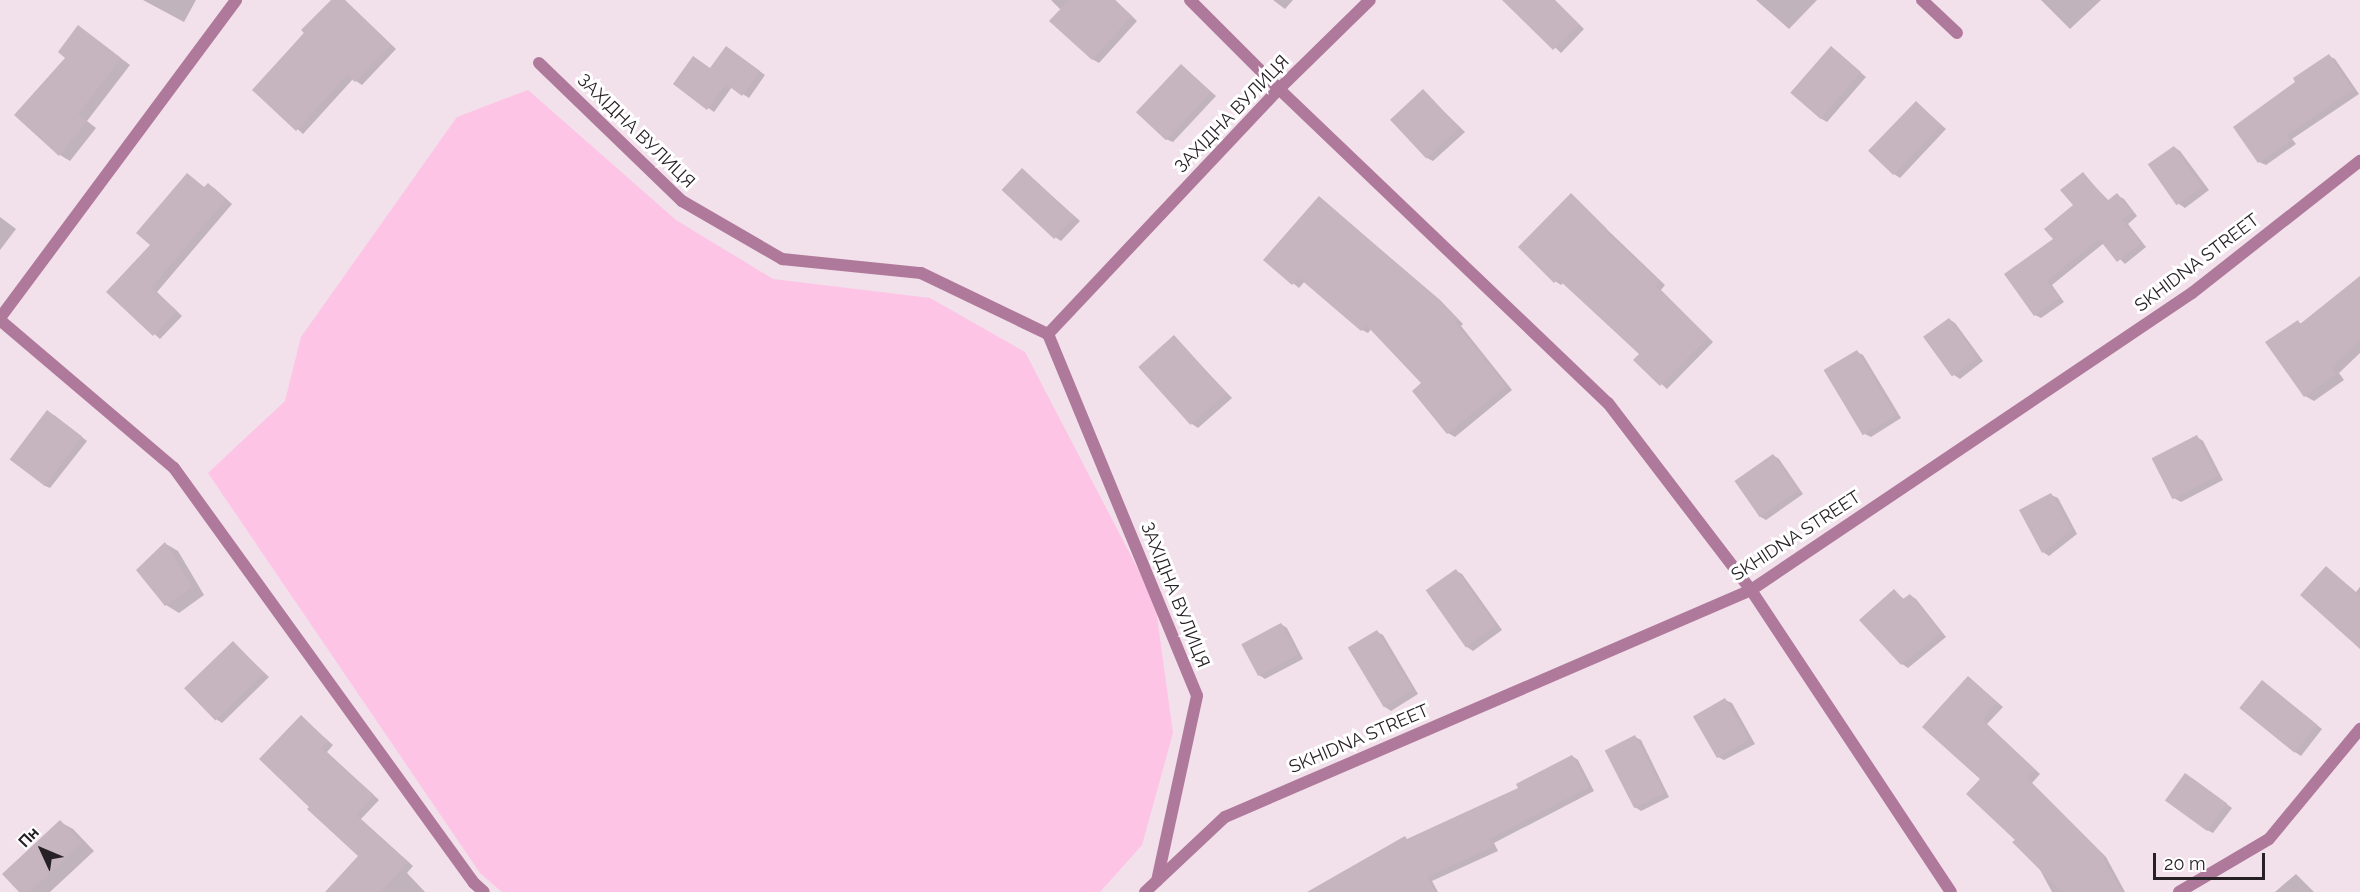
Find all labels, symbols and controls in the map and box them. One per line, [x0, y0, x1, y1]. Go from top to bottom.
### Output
street label: ЗАХІДНА ВУЛИЦЯ [1170, 51, 1294, 177]
street label: ЗАХІДНА ВУЛИЦЯ [573, 69, 699, 193]
street label: SKHIDNA STREET [2130, 209, 2264, 317]
street label: SKHIDNA STREET [1727, 486, 1865, 586]
street label: ЗАХІДНА ВУЛИЦЯ [1136, 519, 1214, 671]
street label: SKHIDNA STREET [1286, 700, 1432, 778]
north arrow [12, 820, 72, 880]
text: Пн [14, 823, 43, 851]
scale bar [2156, 841, 2268, 879]
text: 20 m [2164, 853, 2206, 874]

